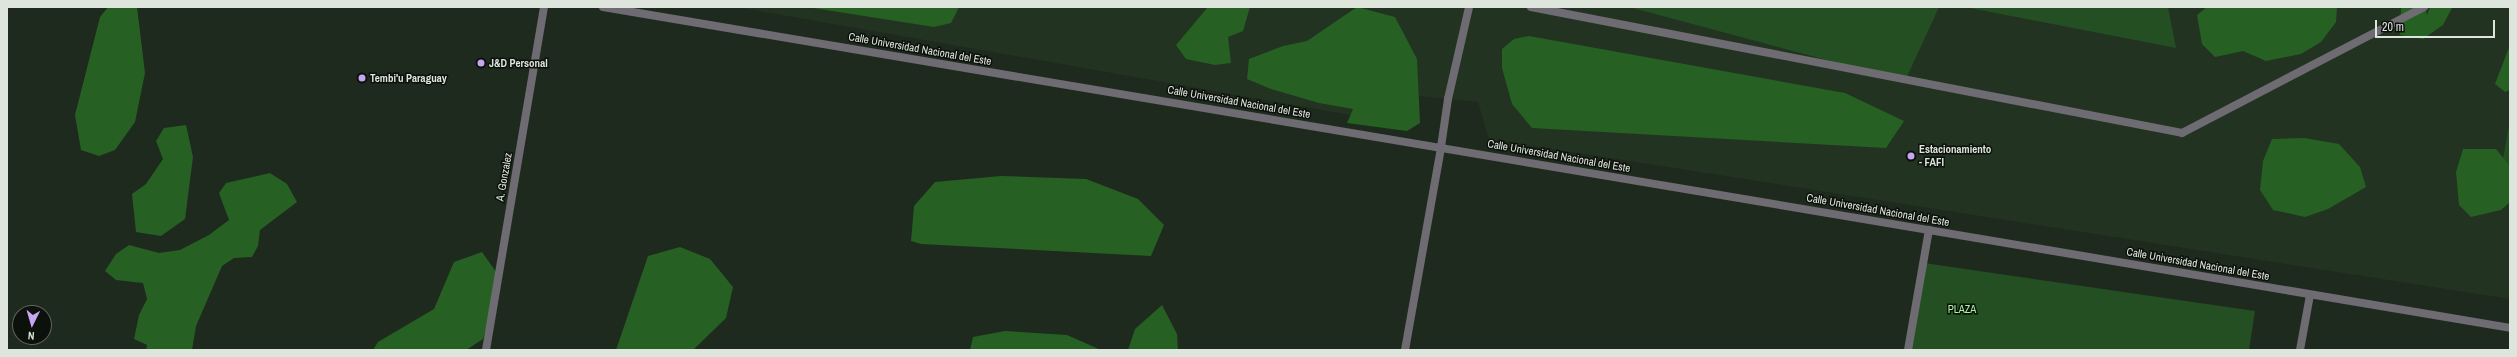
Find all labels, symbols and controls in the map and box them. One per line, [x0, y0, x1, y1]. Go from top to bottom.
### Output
scale bar [2377, 12, 2497, 38]
text: 20 m [2382, 19, 2404, 35]
street label: Calle Universidad Nacional del Este [848, 30, 992, 68]
place label: J&D Personal [489, 56, 548, 70]
marker: J&D Personal [476, 58, 486, 68]
place label: Tembi'u Paraguay [370, 71, 447, 85]
marker: Tembi'u Paraguay [357, 73, 367, 83]
street label: Calle Universidad Nacional del Este [1167, 83, 1311, 121]
street label: Calle Universidad Nacional del Este [1487, 137, 1631, 175]
place label: Estacionamiento - FAFI [1919, 143, 1991, 169]
marker: Estacionamiento - FAFI [1906, 151, 1916, 161]
street label: A. Gonzalez [493, 152, 515, 202]
street label: Calle Universidad Nacional del Este [1806, 191, 1950, 229]
street label: Calle Universidad Nacional del Este [2126, 245, 2270, 283]
park label: PLAZA [1948, 302, 1976, 316]
north arrow [12, 305, 52, 345]
text: N [27, 329, 35, 343]

